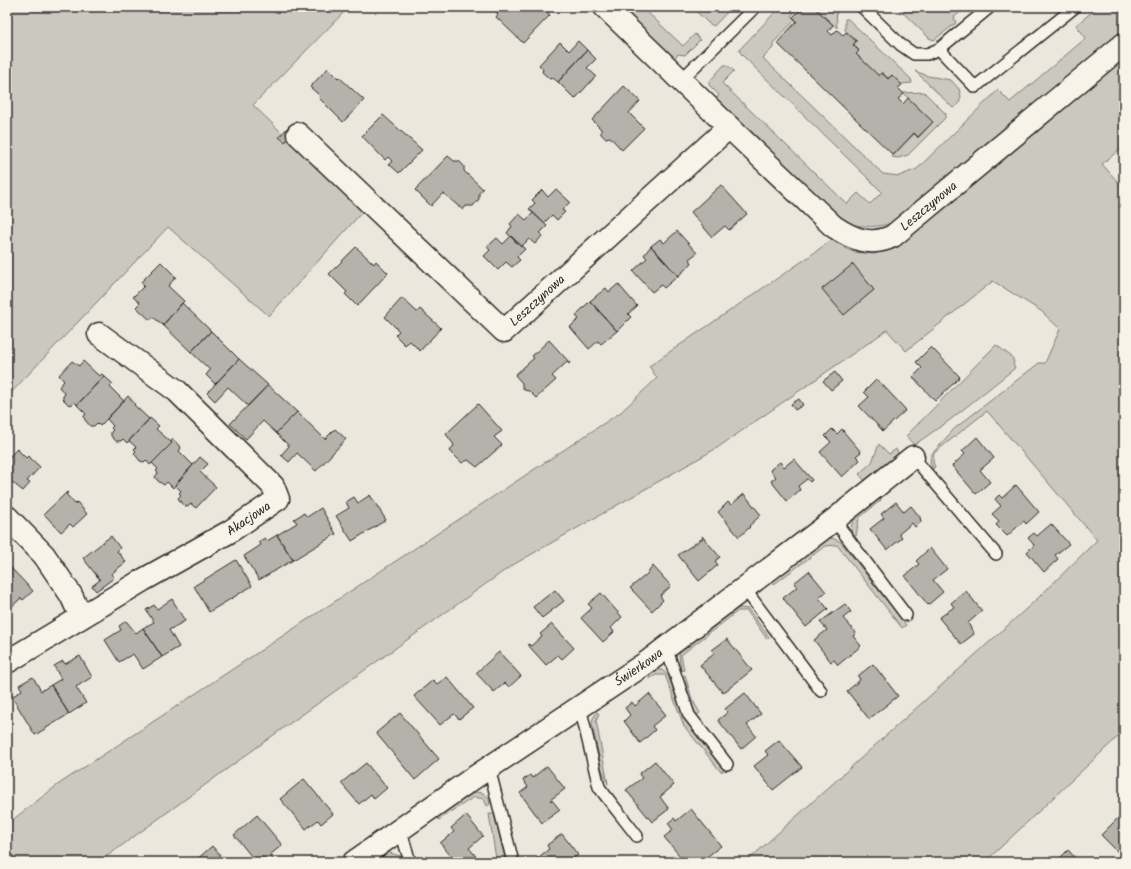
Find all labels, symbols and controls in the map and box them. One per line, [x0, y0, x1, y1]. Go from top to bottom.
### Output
street label: Leszczynowa [895, 176, 962, 237]
street label: Leszczynowa [504, 270, 570, 332]
street label: Akacjowa [222, 496, 275, 541]
street label: Świerkowa [610, 643, 668, 692]

